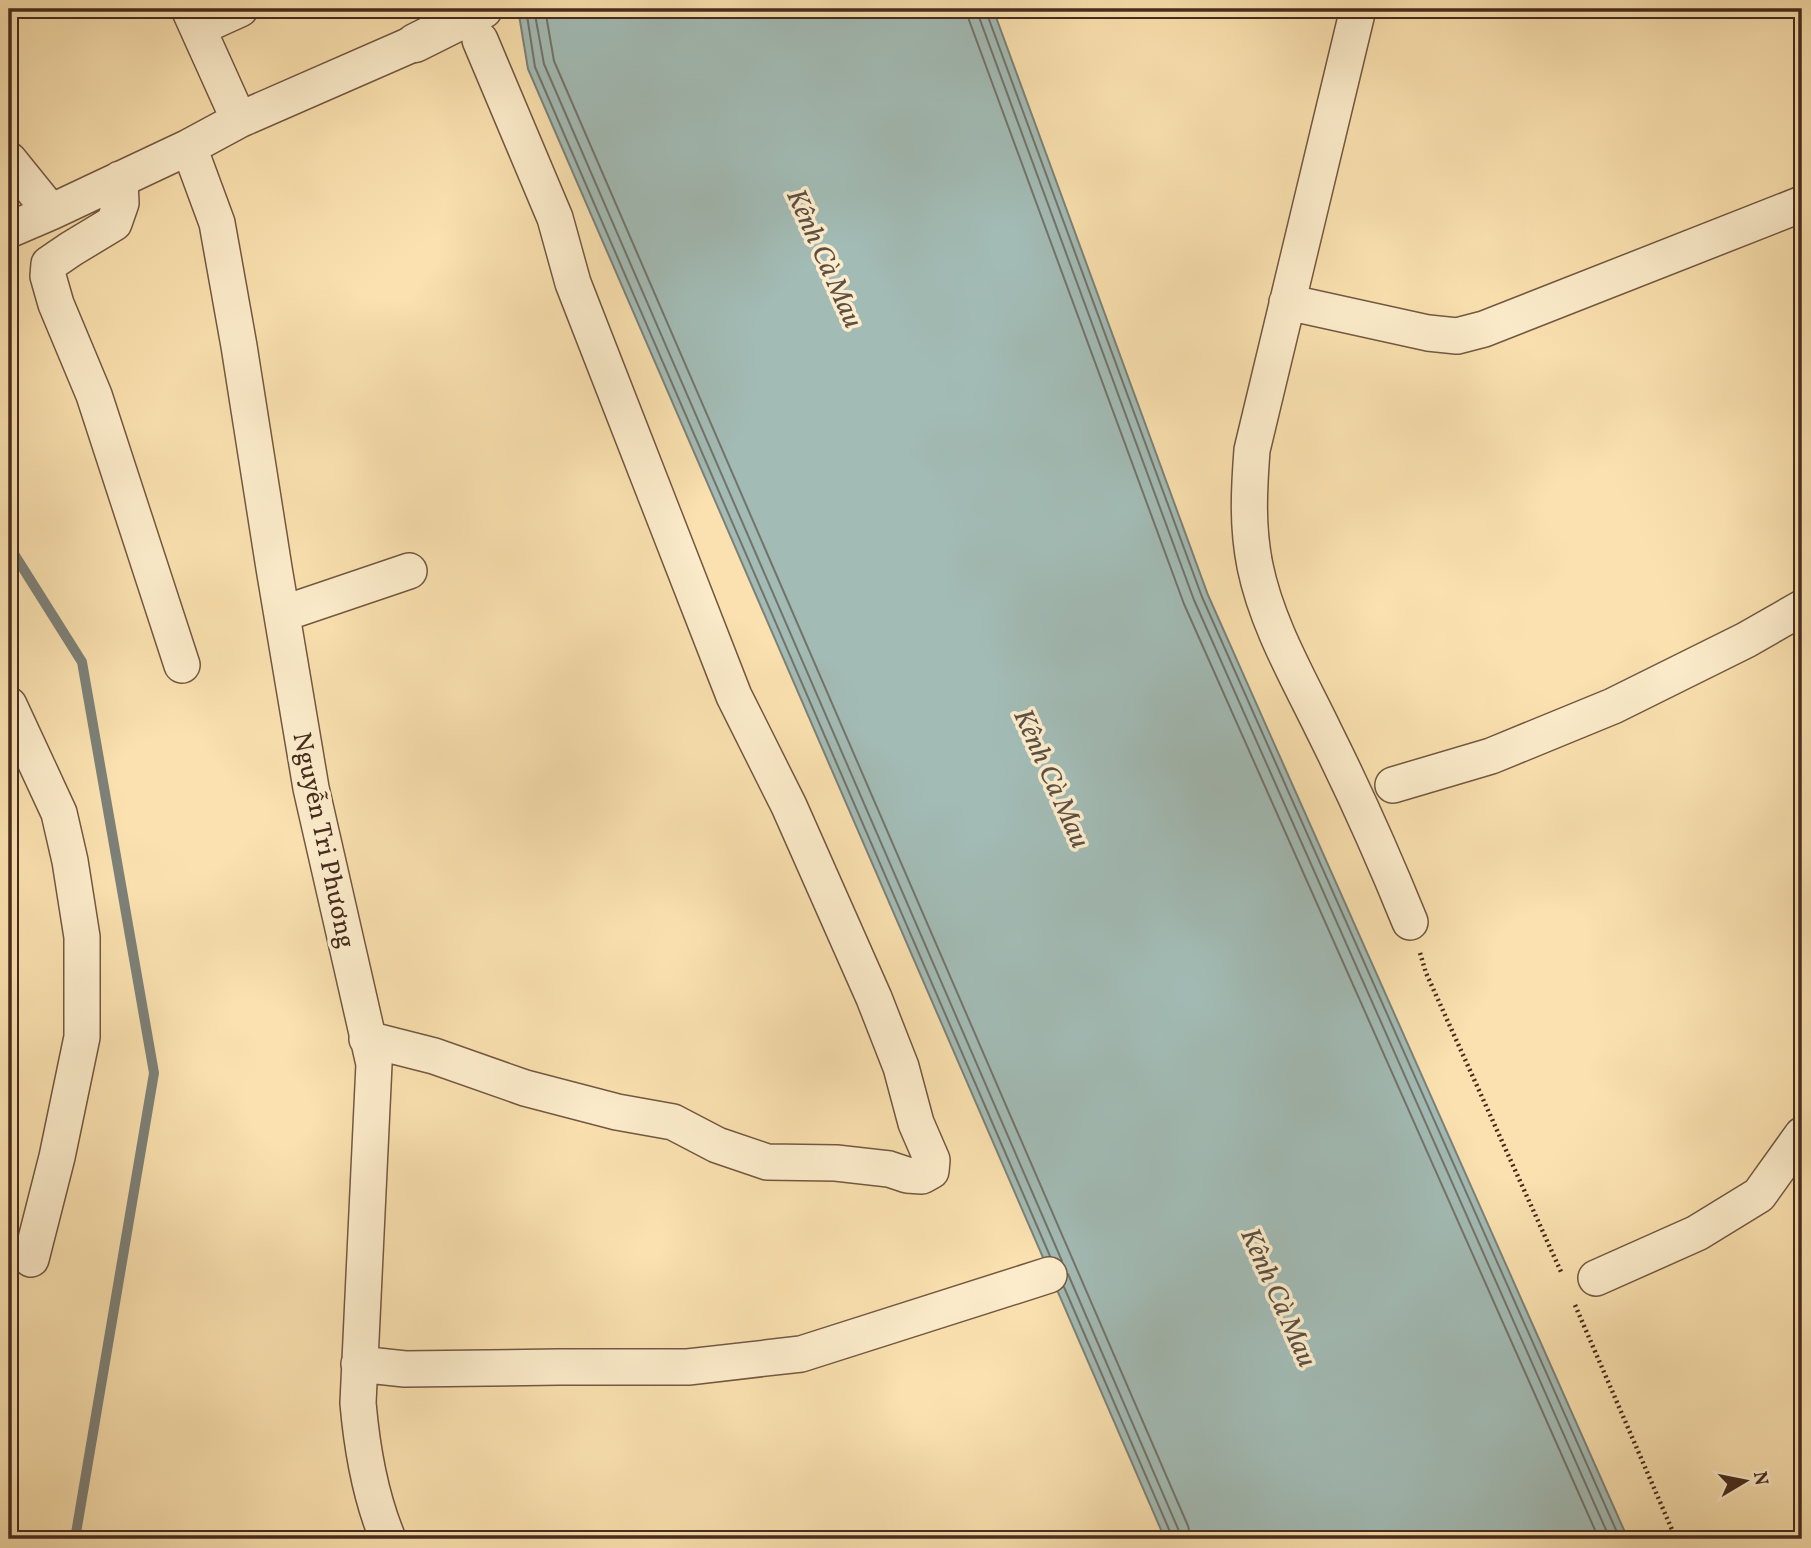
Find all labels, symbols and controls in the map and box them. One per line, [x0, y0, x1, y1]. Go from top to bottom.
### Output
water label: Kênh Cà Mau [776, 183, 872, 335]
water label: Kênh Cà Mau [1003, 703, 1099, 855]
street label: Nguyễn Tri Phương [283, 729, 364, 952]
water label: Kênh Cà Mau [1230, 1222, 1326, 1374]
north arrow [1710, 1446, 1780, 1516]
text: N [1746, 1469, 1774, 1488]

